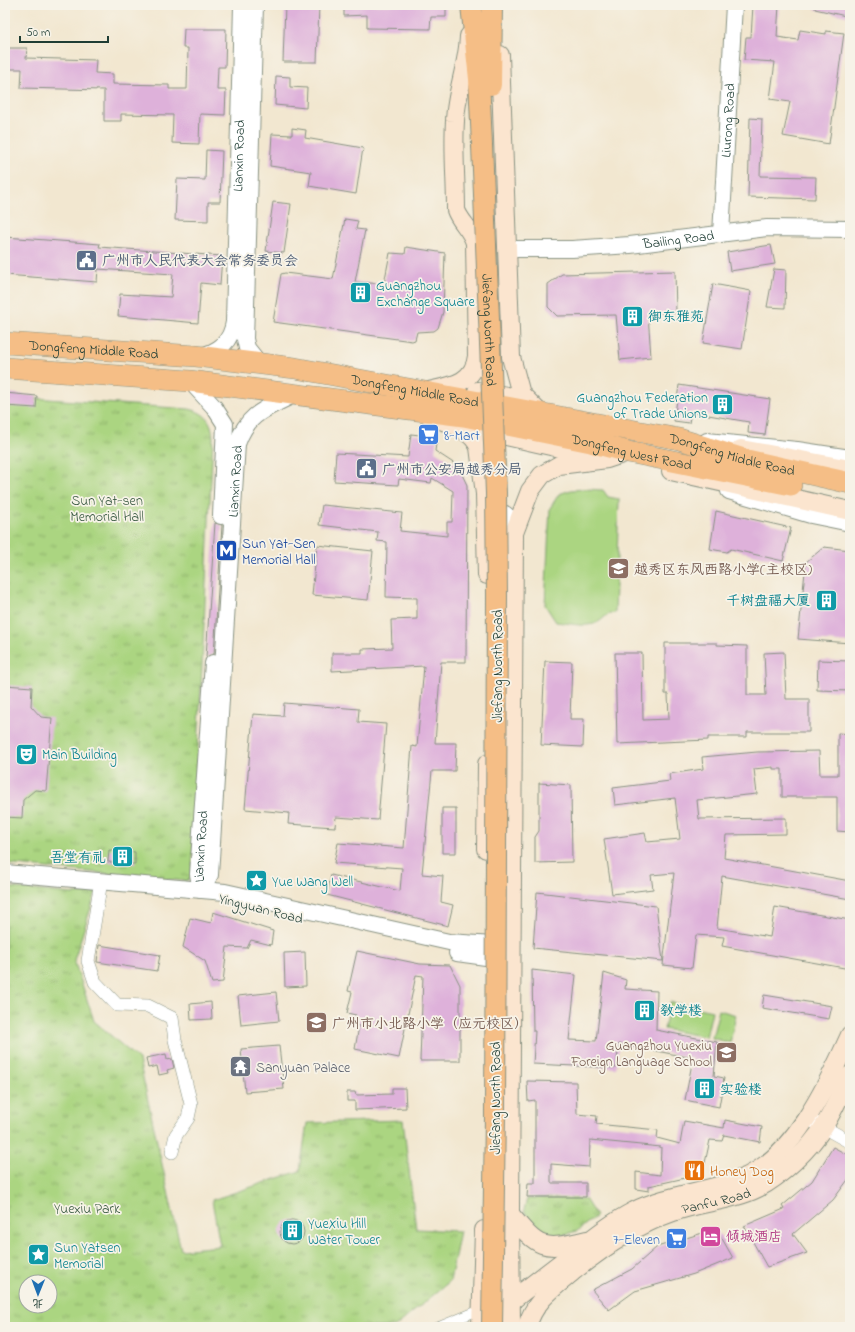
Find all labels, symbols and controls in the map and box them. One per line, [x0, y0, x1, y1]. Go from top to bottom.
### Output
scale bar [20, 18, 108, 44]
text: 50 m [26, 24, 50, 42]
street label: Liurong Road [716, 82, 742, 158]
street label: Lianxin Road [228, 119, 251, 192]
street label: Bailing Road [641, 226, 716, 255]
public building icon: 广州市人民代表大会常务委员会 [73, 247, 99, 273]
place label: 广州市人民代表大会常务委员会 [102, 251, 298, 272]
street label: Jiefang North Road [475, 273, 501, 387]
place label: Guangzhou Exchange Square [376, 276, 475, 314]
building icon: Guangzhou Exchange Square [348, 280, 374, 306]
building icon: 御东雅苑 [619, 303, 645, 329]
place label: 御东雅苑 [648, 307, 704, 328]
street label: Dongfeng Middle Road [27, 336, 159, 365]
street label: Dongfeng Middle Road [348, 369, 480, 414]
place label: Guangzhou Federation of Trade Unions [576, 388, 708, 425]
building icon: Guangzhou Federation of Trade Unions [710, 392, 736, 418]
supermarket icon: 8-Mart [416, 422, 442, 448]
place label: 8-Mart [444, 426, 480, 447]
street label: Dongfeng Middle Road [666, 428, 797, 482]
street label: Dongfeng West Road [568, 429, 694, 477]
street label: Lianxin Road [223, 445, 249, 518]
public building icon: 广州市公安局越秀分局 [354, 456, 380, 482]
place label: 广州市公安局越秀分局 [382, 460, 522, 481]
park label: Sun Yat-sen Memorial Hall [70, 491, 144, 528]
place label: Sun Yat-Sen Memorial Hall [242, 534, 316, 571]
metro station icon: Sun Yat-Sen Memorial Hall [213, 538, 239, 564]
school or university icon: 越秀区东风西路小学(主校区) [606, 556, 632, 582]
place label: 越秀区东风西路小学(主校区) [634, 560, 812, 581]
building icon: 千树盘福大厦 [813, 587, 839, 613]
place label: 千树盘福大厦 [726, 591, 810, 612]
street label: Jiefang North Road [488, 609, 510, 722]
theatre icon: Main Building [14, 741, 40, 767]
place label: Main Building [42, 745, 117, 767]
street label: Lianxin Road [189, 810, 214, 884]
building icon: 吾堂有礼 [109, 844, 135, 870]
place label: 吾堂有礼 [50, 848, 106, 869]
place icon: Yue Wang Well [244, 868, 270, 894]
place label: Yue Wang Well [272, 872, 353, 894]
street label: Yingyuan Road [216, 889, 305, 931]
building icon: 教学楼 [631, 997, 657, 1023]
place label: 教学楼 [660, 1001, 702, 1022]
school or university icon: 广州市小北路小学（应元校区） [304, 1010, 330, 1036]
place label: 广州市小北路小学（应元校区） [332, 1014, 528, 1035]
place label: Guangzhou Yuexiu Foreign Language School [570, 1036, 712, 1074]
school or university icon: Guangzhou Yuexiu Foreign Language School [714, 1040, 740, 1066]
street label: Jiefang North Road [486, 1041, 508, 1154]
temple icon: Sanyuan Palace [228, 1054, 254, 1080]
place label: Sanyuan Palace [256, 1058, 351, 1080]
building icon: 实验楼 [692, 1076, 718, 1102]
place label: 实验楼 [720, 1080, 762, 1101]
restaurant icon: Honey Dog [682, 1158, 708, 1184]
place label: Honey Dog [710, 1162, 774, 1184]
street label: Panfu Road [680, 1183, 754, 1221]
park label: Yuexiu Park [54, 1199, 121, 1220]
place label: YueXiu Hill Water Tower [308, 1214, 380, 1251]
building icon: YueXiu Hill Water Tower [279, 1218, 305, 1244]
hotel icon: 倾城酒店 [697, 1223, 723, 1249]
supermarket icon: 7-Eleven [663, 1226, 689, 1252]
place label: 倾城酒店 [726, 1227, 782, 1248]
place label: 7-Eleven [613, 1230, 660, 1251]
place label: Sun Yatsen Memorial [54, 1238, 120, 1275]
place icon: Sun Yatsen Memorial [25, 1242, 51, 1268]
north arrow [18, 1274, 58, 1314]
text: 北 [32, 1295, 43, 1311]

